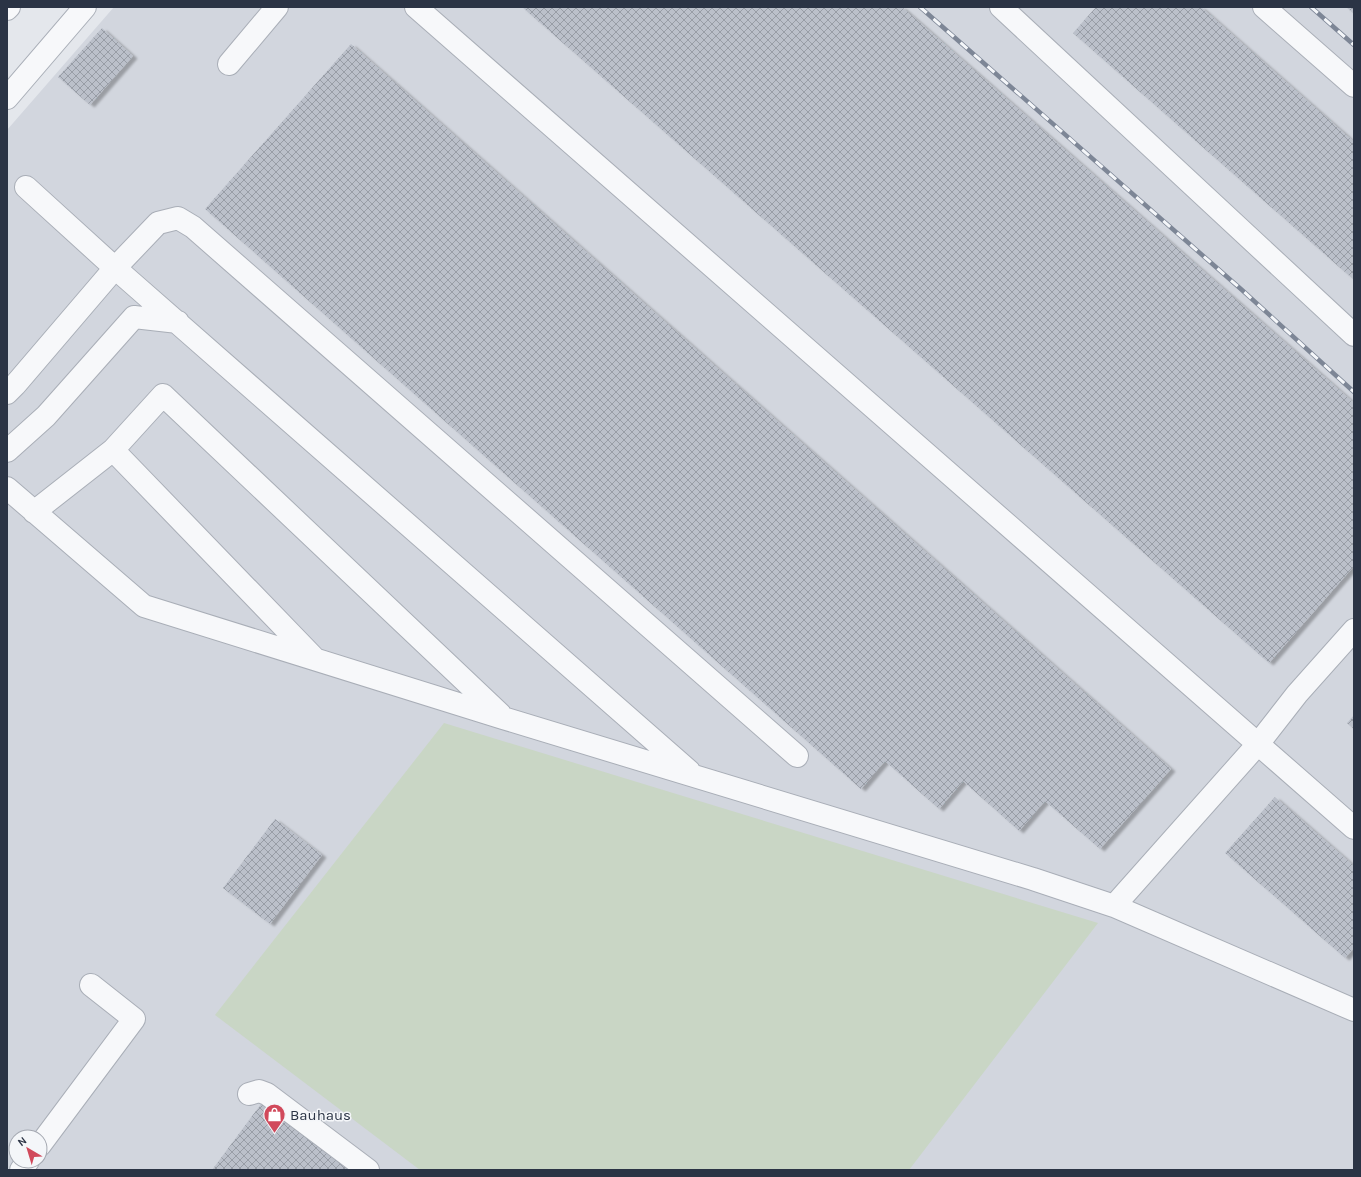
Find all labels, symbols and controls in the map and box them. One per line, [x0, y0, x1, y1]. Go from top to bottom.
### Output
shop icon: Bauhaus [261, 1102, 287, 1135]
place label: Bauhaus [290, 1106, 351, 1124]
north arrow [8, 1129, 48, 1169]
text: N [15, 1134, 29, 1149]

